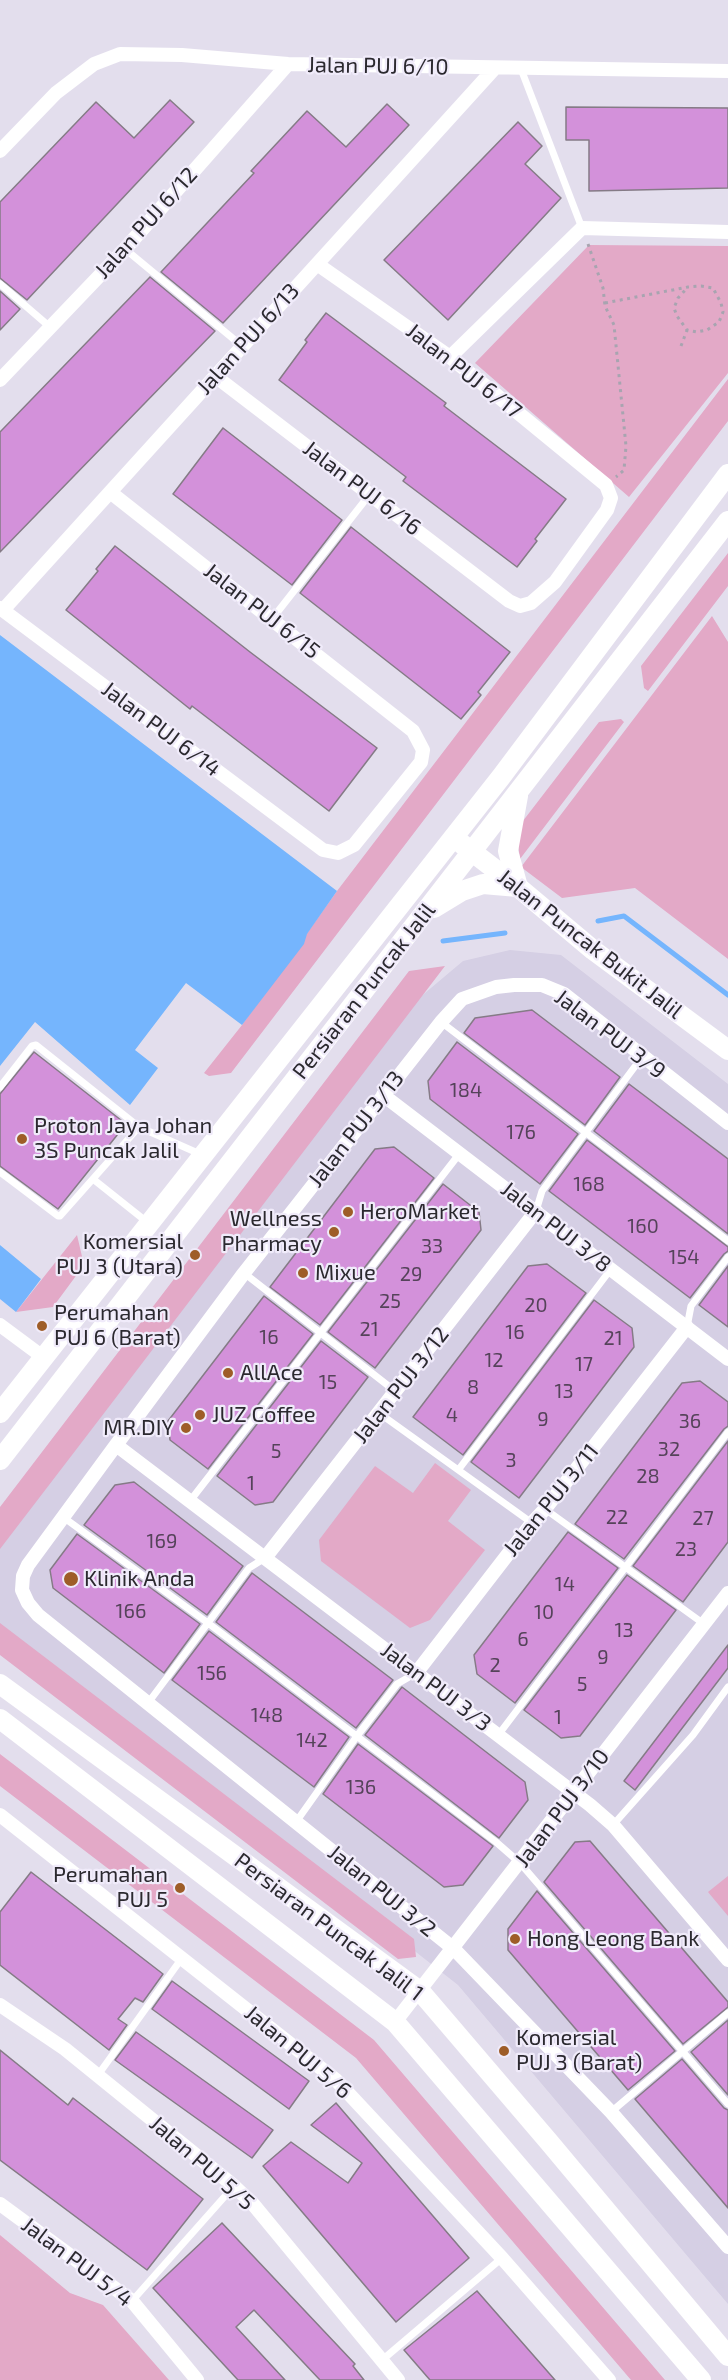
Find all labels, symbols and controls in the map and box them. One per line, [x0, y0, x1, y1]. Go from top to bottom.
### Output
street label: Jalan PUJ 6/10 [307, 52, 449, 80]
street label: Jalan PUJ 6/12 [89, 162, 203, 284]
street label: Jalan PUJ 6/13 [191, 278, 305, 400]
street label: Jalan PUJ 6/17 [401, 318, 527, 424]
street label: Jalan PUJ 6/16 [298, 435, 426, 541]
street label: Jalan PUJ 6/15 [199, 558, 325, 664]
street label: Jalan PUJ 6/14 [96, 676, 226, 782]
street label: Jalan Puncak Bukit Jalil [492, 864, 688, 1024]
street label: Persiaran Puncak Jalil [287, 898, 441, 1084]
street label: Jalan PUJ 3/9 [549, 984, 671, 1084]
street label: Jalan PUJ 3/13 [302, 1066, 410, 1192]
house number: 184 [450, 1078, 482, 1102]
place label: Proton Jaya Johan 3S Puncak Jalil [34, 1113, 212, 1164]
house number: 176 [506, 1120, 536, 1144]
marker: Proton Jaya Johan 3S Puncak Jalil [15, 1132, 29, 1146]
house number: 168 [573, 1172, 605, 1196]
street label: Jalan PUJ 3/8 [496, 1176, 616, 1278]
place label: HeroMarket [360, 1199, 479, 1225]
marker: HeroMarket [341, 1205, 355, 1219]
place label: Wellness Pharmacy [222, 1206, 322, 1258]
house number: 160 [627, 1214, 659, 1238]
marker: Wellness Pharmacy [327, 1225, 341, 1239]
place label: Komersial PUJ 3 (Utara) [56, 1229, 183, 1280]
house number: 33 [421, 1234, 443, 1258]
house number: 154 [669, 1245, 699, 1269]
marker: Komersial PUJ 3 (Utara) [188, 1248, 202, 1262]
place label: Mixue [315, 1260, 376, 1286]
house number: 29 [400, 1262, 422, 1286]
marker: Mixue [296, 1266, 310, 1280]
house number: 25 [379, 1289, 401, 1313]
house number: 20 [524, 1293, 548, 1317]
place label: Perumahan PUJ 6 (Barat) [54, 1300, 181, 1352]
house number: 21 [359, 1317, 379, 1341]
marker: Perumahan PUJ 6 (Barat) [35, 1319, 49, 1333]
house number: 16 [505, 1320, 525, 1344]
street label: Jalan PUJ 3/12 [347, 1322, 455, 1448]
house number: 16 [259, 1325, 279, 1349]
house number: 21 [603, 1326, 623, 1350]
house number: 12 [484, 1348, 504, 1372]
house number: 17 [575, 1352, 593, 1376]
place label: AllAce [240, 1360, 303, 1386]
marker: AllAce [221, 1366, 235, 1380]
house number: 15 [319, 1370, 337, 1394]
house number: 8 [467, 1375, 479, 1399]
house number: 13 [554, 1379, 574, 1403]
place label: JUZ Coffee [212, 1402, 316, 1428]
house number: 4 [446, 1403, 458, 1427]
house number: 9 [537, 1407, 549, 1431]
marker: JUZ Coffee [193, 1408, 207, 1422]
house number: 36 [679, 1409, 701, 1433]
place label: MR.DIY [103, 1415, 174, 1441]
marker: MR.DIY [179, 1421, 193, 1435]
house number: 32 [658, 1437, 680, 1461]
house number: 5 [271, 1439, 281, 1463]
street label: Jalan PUJ 3/11 [498, 1439, 604, 1561]
house number: 3 [505, 1448, 517, 1472]
house number: 28 [636, 1464, 660, 1488]
house number: 1 [247, 1471, 255, 1495]
house number: 22 [606, 1505, 628, 1529]
house number: 27 [692, 1506, 714, 1530]
house number: 169 [147, 1529, 177, 1553]
house number: 23 [675, 1537, 697, 1561]
place label: Klinik Anda [84, 1566, 194, 1592]
marker: Klinik Anda [62, 1570, 80, 1588]
house number: 14 [555, 1572, 575, 1596]
house number: 166 [116, 1599, 146, 1623]
house number: 10 [534, 1600, 554, 1624]
house number: 13 [614, 1618, 634, 1642]
house number: 6 [517, 1627, 529, 1651]
street label: Jalan PUJ 3/3 [376, 1637, 496, 1737]
house number: 9 [597, 1645, 609, 1669]
house number: 2 [489, 1653, 501, 1677]
house number: 156 [197, 1661, 227, 1685]
house number: 5 [577, 1672, 587, 1696]
house number: 148 [251, 1703, 283, 1727]
house number: 1 [554, 1705, 562, 1729]
house number: 142 [296, 1728, 328, 1752]
street label: Jalan PUJ 3/10 [509, 1744, 615, 1872]
house number: 136 [346, 1775, 376, 1799]
street label: Jalan PUJ 3/2 [323, 1839, 441, 1943]
street label: Persiaran Puncak Jalil 1 [229, 1847, 429, 2007]
place label: Perumahan PUJ 5 [53, 1862, 168, 1914]
marker: Perumahan PUJ 5 [173, 1881, 187, 1895]
place label: Hong Leong Bank [527, 1926, 699, 1952]
marker: Hong Leong Bank [508, 1932, 522, 1946]
street label: Jalan PUJ 5/6 [239, 2000, 357, 2104]
place label: Komersial PUJ 3 (Barat) [516, 2025, 642, 2076]
marker: Komersial PUJ 3 (Barat) [497, 2044, 511, 2058]
street label: Jalan PUJ 5/5 [144, 2110, 260, 2216]
street label: Jalan PUJ 5/4 [16, 2212, 138, 2312]

